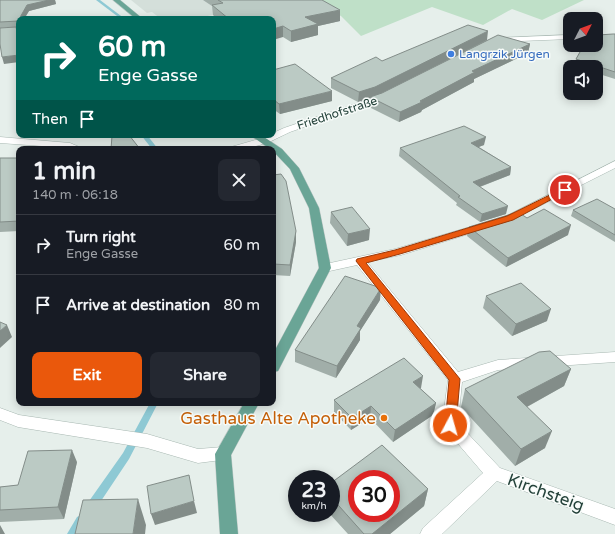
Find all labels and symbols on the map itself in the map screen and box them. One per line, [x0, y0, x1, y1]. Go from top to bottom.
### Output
north arrow [563, 12, 603, 52]
place label: Langrzik Jürgen [459, 47, 550, 61]
marker: Langrzik Jürgen [446, 49, 456, 59]
street label: Friedhofstraße [295, 93, 379, 133]
pin [548, 173, 582, 207]
position arrow [429, 404, 471, 446]
place label: Gasthaus Alte Apotheke [180, 408, 376, 429]
marker: Gasthaus Alte Apotheke [379, 413, 389, 423]
street label: Kirchsteig [504, 469, 587, 516]
speed limit sign: 30 [348, 470, 400, 522]

